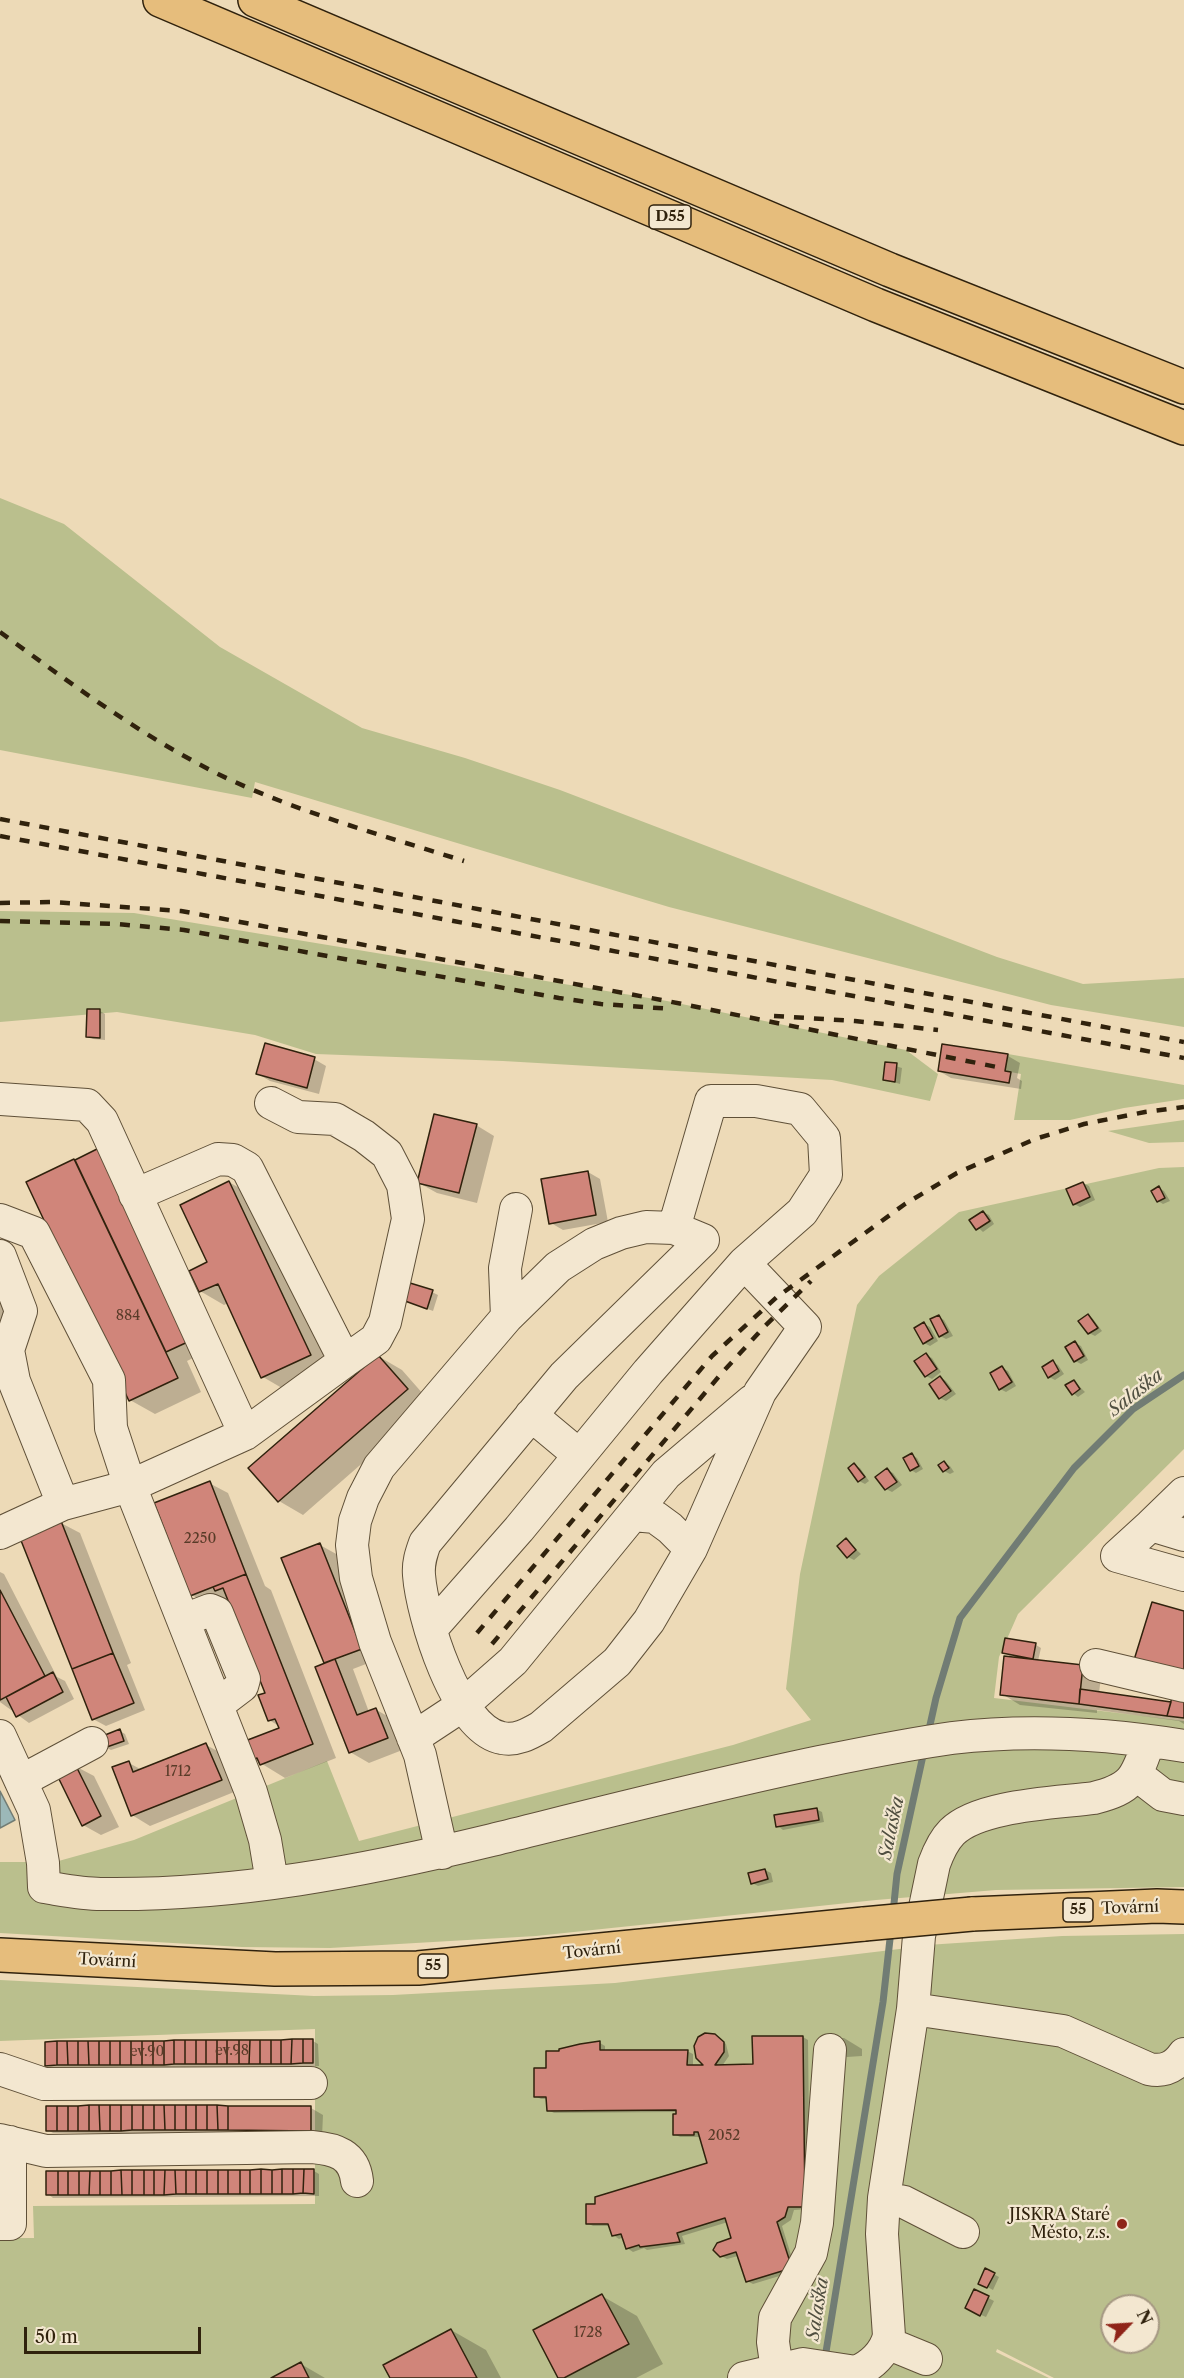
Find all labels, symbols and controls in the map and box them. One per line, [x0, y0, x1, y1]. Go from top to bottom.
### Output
road number: D55 [649, 205, 691, 229]
house number: 884 [116, 1308, 140, 1324]
water label: Salaška [1104, 1365, 1168, 1421]
house number: 2250 [184, 1531, 216, 1547]
house number: 1712 [165, 1764, 191, 1780]
water label: Salaška [875, 1795, 909, 1861]
street label: Tovární [1101, 1897, 1159, 1919]
road number: 55 [1063, 1898, 1093, 1922]
street label: Tovární [562, 1938, 622, 1964]
street label: Tovární [78, 1950, 136, 1972]
road number: 55 [418, 1954, 448, 1978]
house number: ev.98 [215, 2043, 249, 2059]
house number: ev.90 [130, 2044, 164, 2060]
house number: 2052 [708, 2128, 740, 2144]
place label: JISKRA Staré Město, z.s. [1009, 2205, 1110, 2243]
marker: JISKRA Staré Město, z.s. [1115, 2217, 1129, 2231]
water label: Salaška [802, 2276, 834, 2342]
north arrow [1100, 2294, 1160, 2354]
text: N [1132, 2307, 1157, 2328]
scale bar [27, 2315, 204, 2353]
house number: 1728 [573, 2325, 603, 2341]
text: 50 m [35, 2326, 78, 2348]

